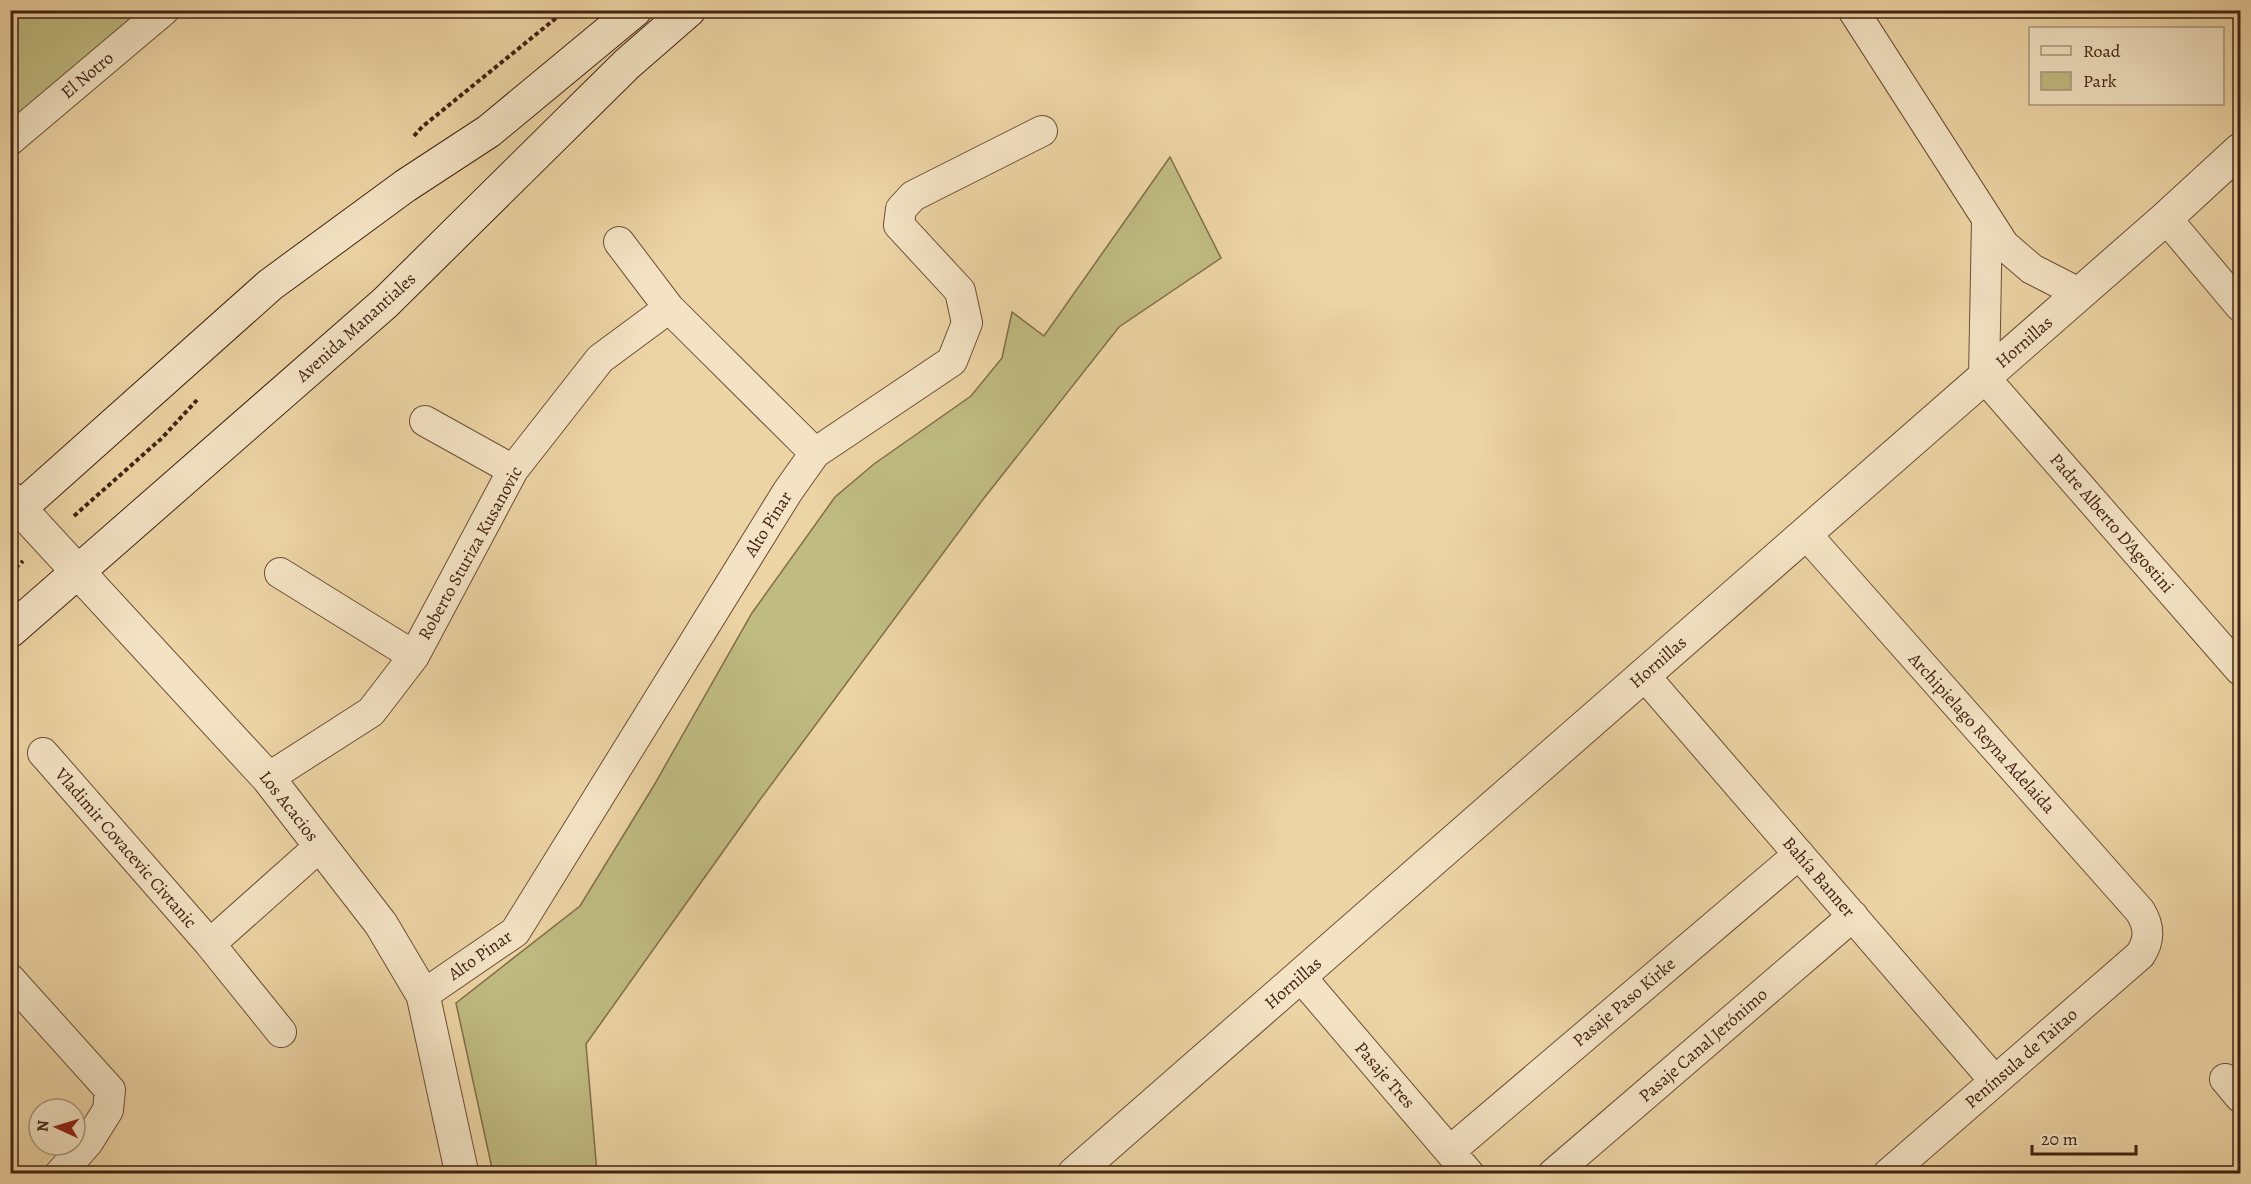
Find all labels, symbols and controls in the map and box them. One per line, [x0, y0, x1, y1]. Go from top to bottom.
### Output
legend [2029, 27, 2224, 105]
text: Road [2083, 39, 2121, 63]
street label: El Notro [56, 46, 118, 104]
text: Park [2083, 69, 2117, 93]
street label: Avenida Manantiales [290, 267, 421, 388]
street label: Hornillas [1990, 310, 2058, 374]
street label: Padre Alberto D'Agostini [2044, 448, 2180, 598]
street label: Roberto Sturiza Kusanovic [412, 462, 528, 644]
street label: Alto Pinar [738, 487, 798, 562]
street label: Hornillas [1624, 630, 1692, 694]
street label: Archipielago Reyna Adelaida [1903, 647, 2061, 819]
street label: Vladimir Covacevic Civtanic [49, 762, 202, 933]
street label: Los Acacios [254, 766, 324, 846]
street label: Bahía Banner [1777, 832, 1861, 923]
street label: Alto Pinar [442, 924, 517, 986]
street label: Hornillas [1259, 951, 1327, 1015]
street label: Pasaje Paso Kirke [1568, 952, 1680, 1052]
street label: Pasaje Canal Jerónimo [1633, 982, 1773, 1108]
street label: Península de Taitao [1959, 1002, 2083, 1114]
street label: Pasaje Tres [1349, 1037, 1421, 1113]
north arrow [27, 1097, 87, 1157]
scale bar [2032, 1118, 2136, 1156]
text: N [32, 1119, 54, 1133]
text: 20 m [2041, 1127, 2078, 1151]

